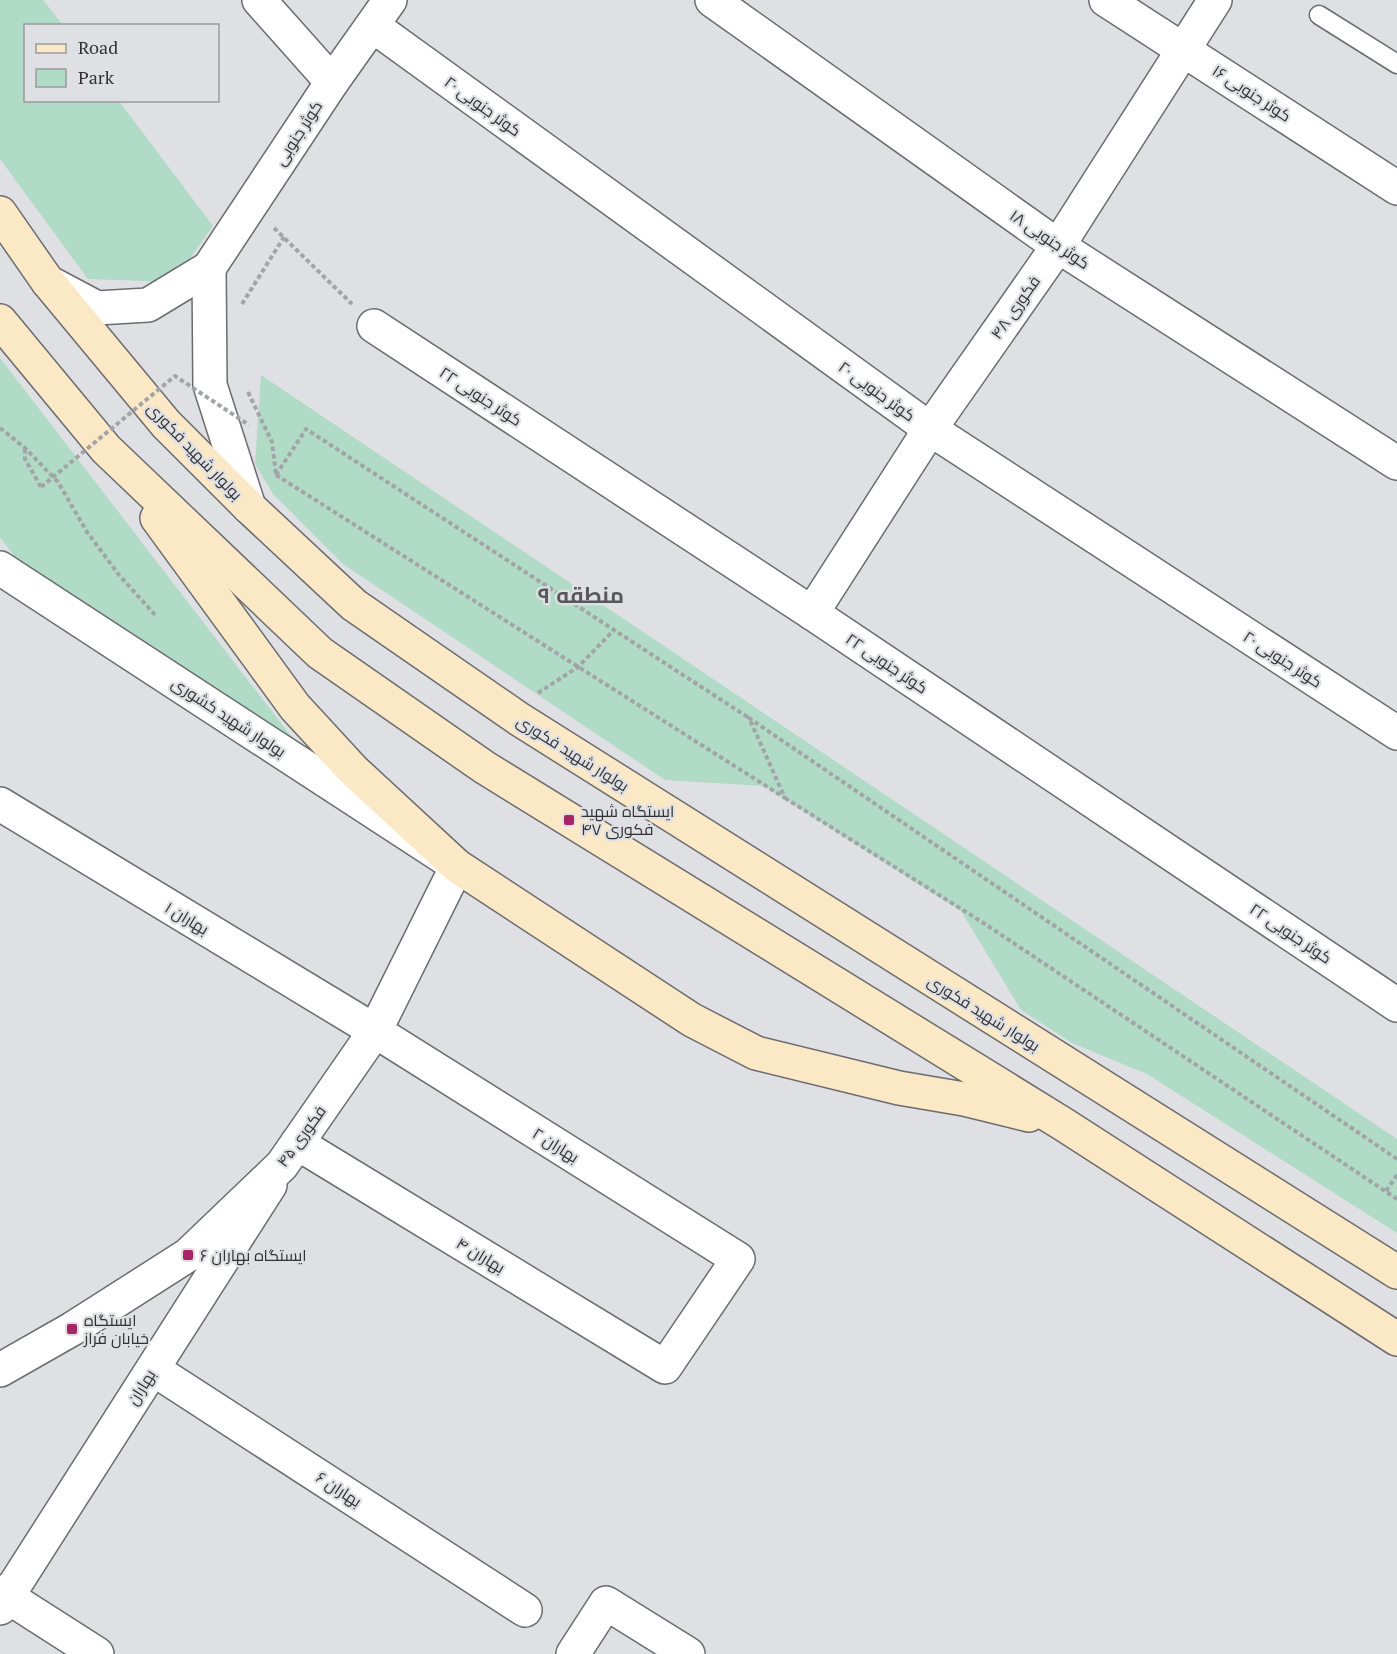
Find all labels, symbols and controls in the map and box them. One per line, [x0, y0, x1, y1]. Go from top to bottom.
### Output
legend [24, 24, 219, 102]
text: Road [78, 35, 118, 59]
street label: کوثر جنوبی ۱۶ [1208, 59, 1296, 127]
text: Park [78, 65, 115, 89]
street label: کوثر جنوبی ۲۰ [440, 71, 526, 141]
street label: کوثر جنوبی [269, 96, 327, 170]
street label: کوثر جنوبی ۱۸ [1006, 204, 1094, 274]
street label: فکوری ۴۸ [985, 271, 1045, 343]
street label: کوثر جنوبی ۲۰ [834, 356, 920, 426]
street label: کوثر جنوبی ۲۲ [435, 361, 527, 431]
street label: بولوار شهید فکوری [142, 397, 248, 505]
district label: منطقه ۹ [538, 580, 624, 609]
street label: کوثر جنوبی ۲۰ [1239, 625, 1327, 693]
street label: کوثر جنوبی ۲۲ [842, 628, 932, 698]
street label: بولوار شهید کشوری [168, 672, 290, 762]
street label: بولوار شهید فکوری [513, 710, 633, 796]
place label: ایستگاه شهید فکوری ۴۷ [581, 800, 674, 840]
marker: ایستگاه شهید فکوری ۴۷ [562, 813, 576, 827]
street label: بهاران ۱ [161, 896, 213, 940]
street label: کوثر جنوبی ۲۲ [1246, 898, 1336, 968]
street label: بولوار شهید فکوری [924, 970, 1044, 1056]
street label: فکوری ۴۵ [271, 1101, 331, 1171]
street label: بهاران ۲ [529, 1122, 583, 1168]
street label: بهاران ۴ [453, 1232, 509, 1278]
place label: ایستگاه بهاران ۶ [200, 1244, 307, 1266]
marker: ایستگاه بهاران ۶ [181, 1248, 195, 1262]
place label: ایستگاه خیابان فراز [83, 1309, 149, 1349]
marker: ایستگاه خیابان فراز [65, 1322, 79, 1336]
street label: بهاران [121, 1365, 161, 1409]
street label: بهاران ۶ [312, 1466, 366, 1512]

